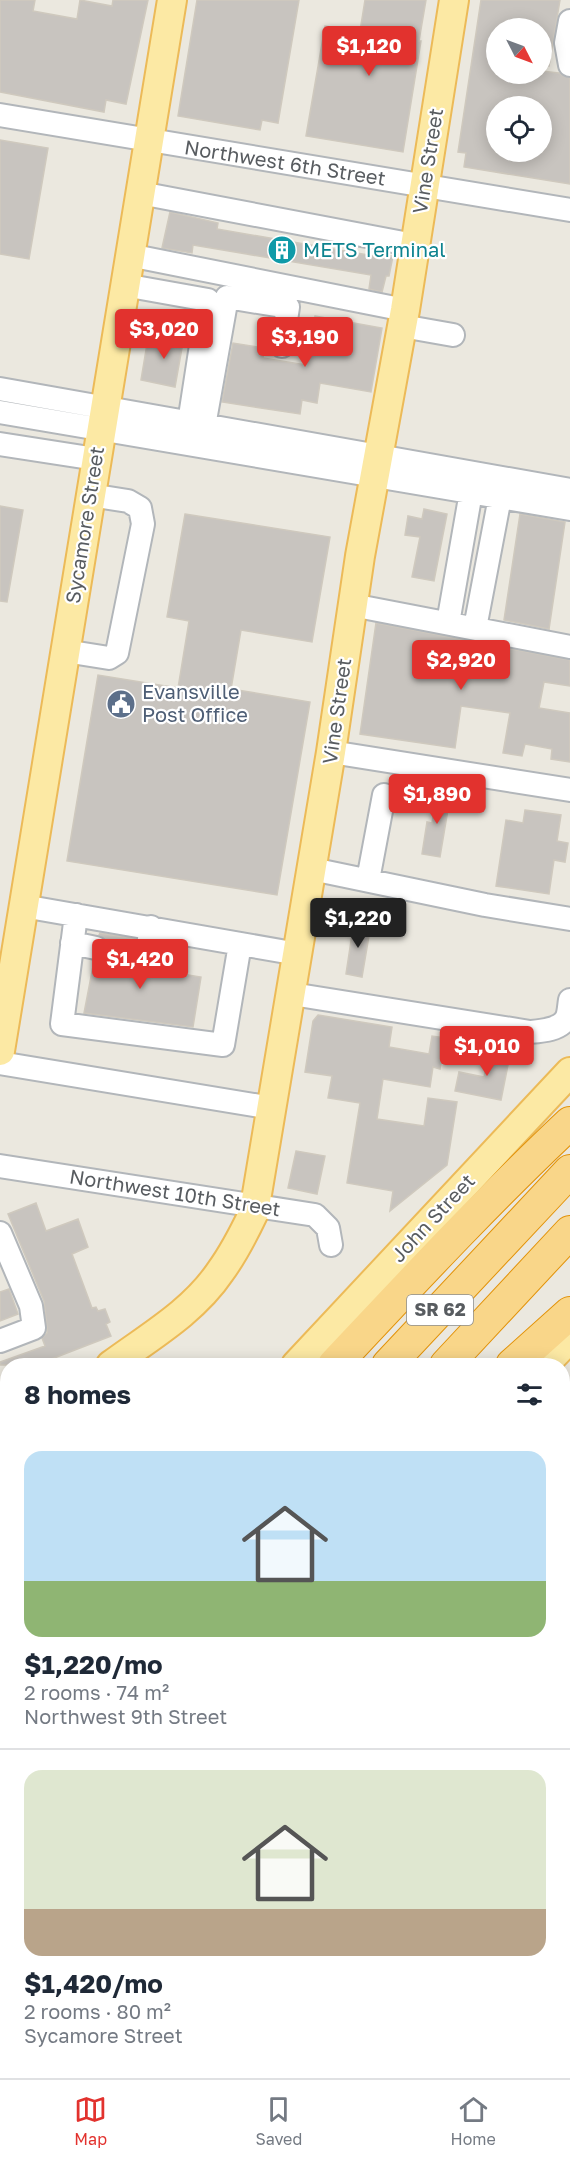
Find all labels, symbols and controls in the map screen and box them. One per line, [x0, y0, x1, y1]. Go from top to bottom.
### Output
north arrow [486, 18, 552, 84]
map controls [486, 18, 552, 162]
pin: $1,120 [320, 26, 418, 77]
text: $1,120 [336, 33, 402, 57]
button: locate [486, 96, 552, 162]
street label: Vine Street [407, 106, 447, 216]
street label: Northwest 6th Street [183, 134, 387, 190]
building icon: METS Terminal [266, 234, 298, 266]
place label: METS Terminal [303, 237, 446, 261]
pin: $3,020 [115, 309, 213, 360]
text: $3,020 [129, 316, 199, 340]
pin: $3,190 [256, 317, 354, 368]
text: $3,190 [271, 324, 339, 348]
street label: Sycamore Street [60, 445, 108, 605]
pin: $2,920 [412, 640, 510, 691]
text: $2,920 [426, 647, 496, 671]
street label: Vine Street [317, 656, 355, 765]
place label: Evansville Post Office [142, 679, 248, 726]
public building icon: Evansville Post Office [105, 688, 137, 720]
pin: $1,890 [388, 774, 486, 825]
text: $1,890 [403, 781, 471, 805]
pin: $1,220 [309, 898, 407, 949]
text: $1,220 [324, 905, 392, 929]
pin: $1,420 [91, 939, 189, 990]
text: $1,420 [106, 946, 174, 970]
pin: $1,010 [438, 1026, 536, 1077]
text: $1,010 [454, 1033, 520, 1057]
street label: Northwest 10th Street [68, 1163, 282, 1221]
street label: John Street [385, 1168, 479, 1266]
road number: SR 62 [407, 1295, 473, 1325]
icon: filters [513, 1378, 546, 1411]
text: 8 homes [24, 1379, 131, 1410]
icon: home [231, 1490, 339, 1598]
text: $1,220/mo [24, 1649, 163, 1680]
text: 2 rooms · 74 m² [24, 1680, 169, 1704]
text: Northwest 9th Street [24, 1704, 227, 1728]
icon: home [231, 1809, 339, 1917]
text: $1,420/mo [24, 1968, 163, 1999]
text: 2 rooms · 80 m² [24, 1999, 171, 2023]
text: Sycamore Street [24, 2023, 183, 2047]
tab: Map [74, 2093, 107, 2149]
tab: Saved [256, 2093, 302, 2149]
tab: Home [451, 2093, 496, 2149]

